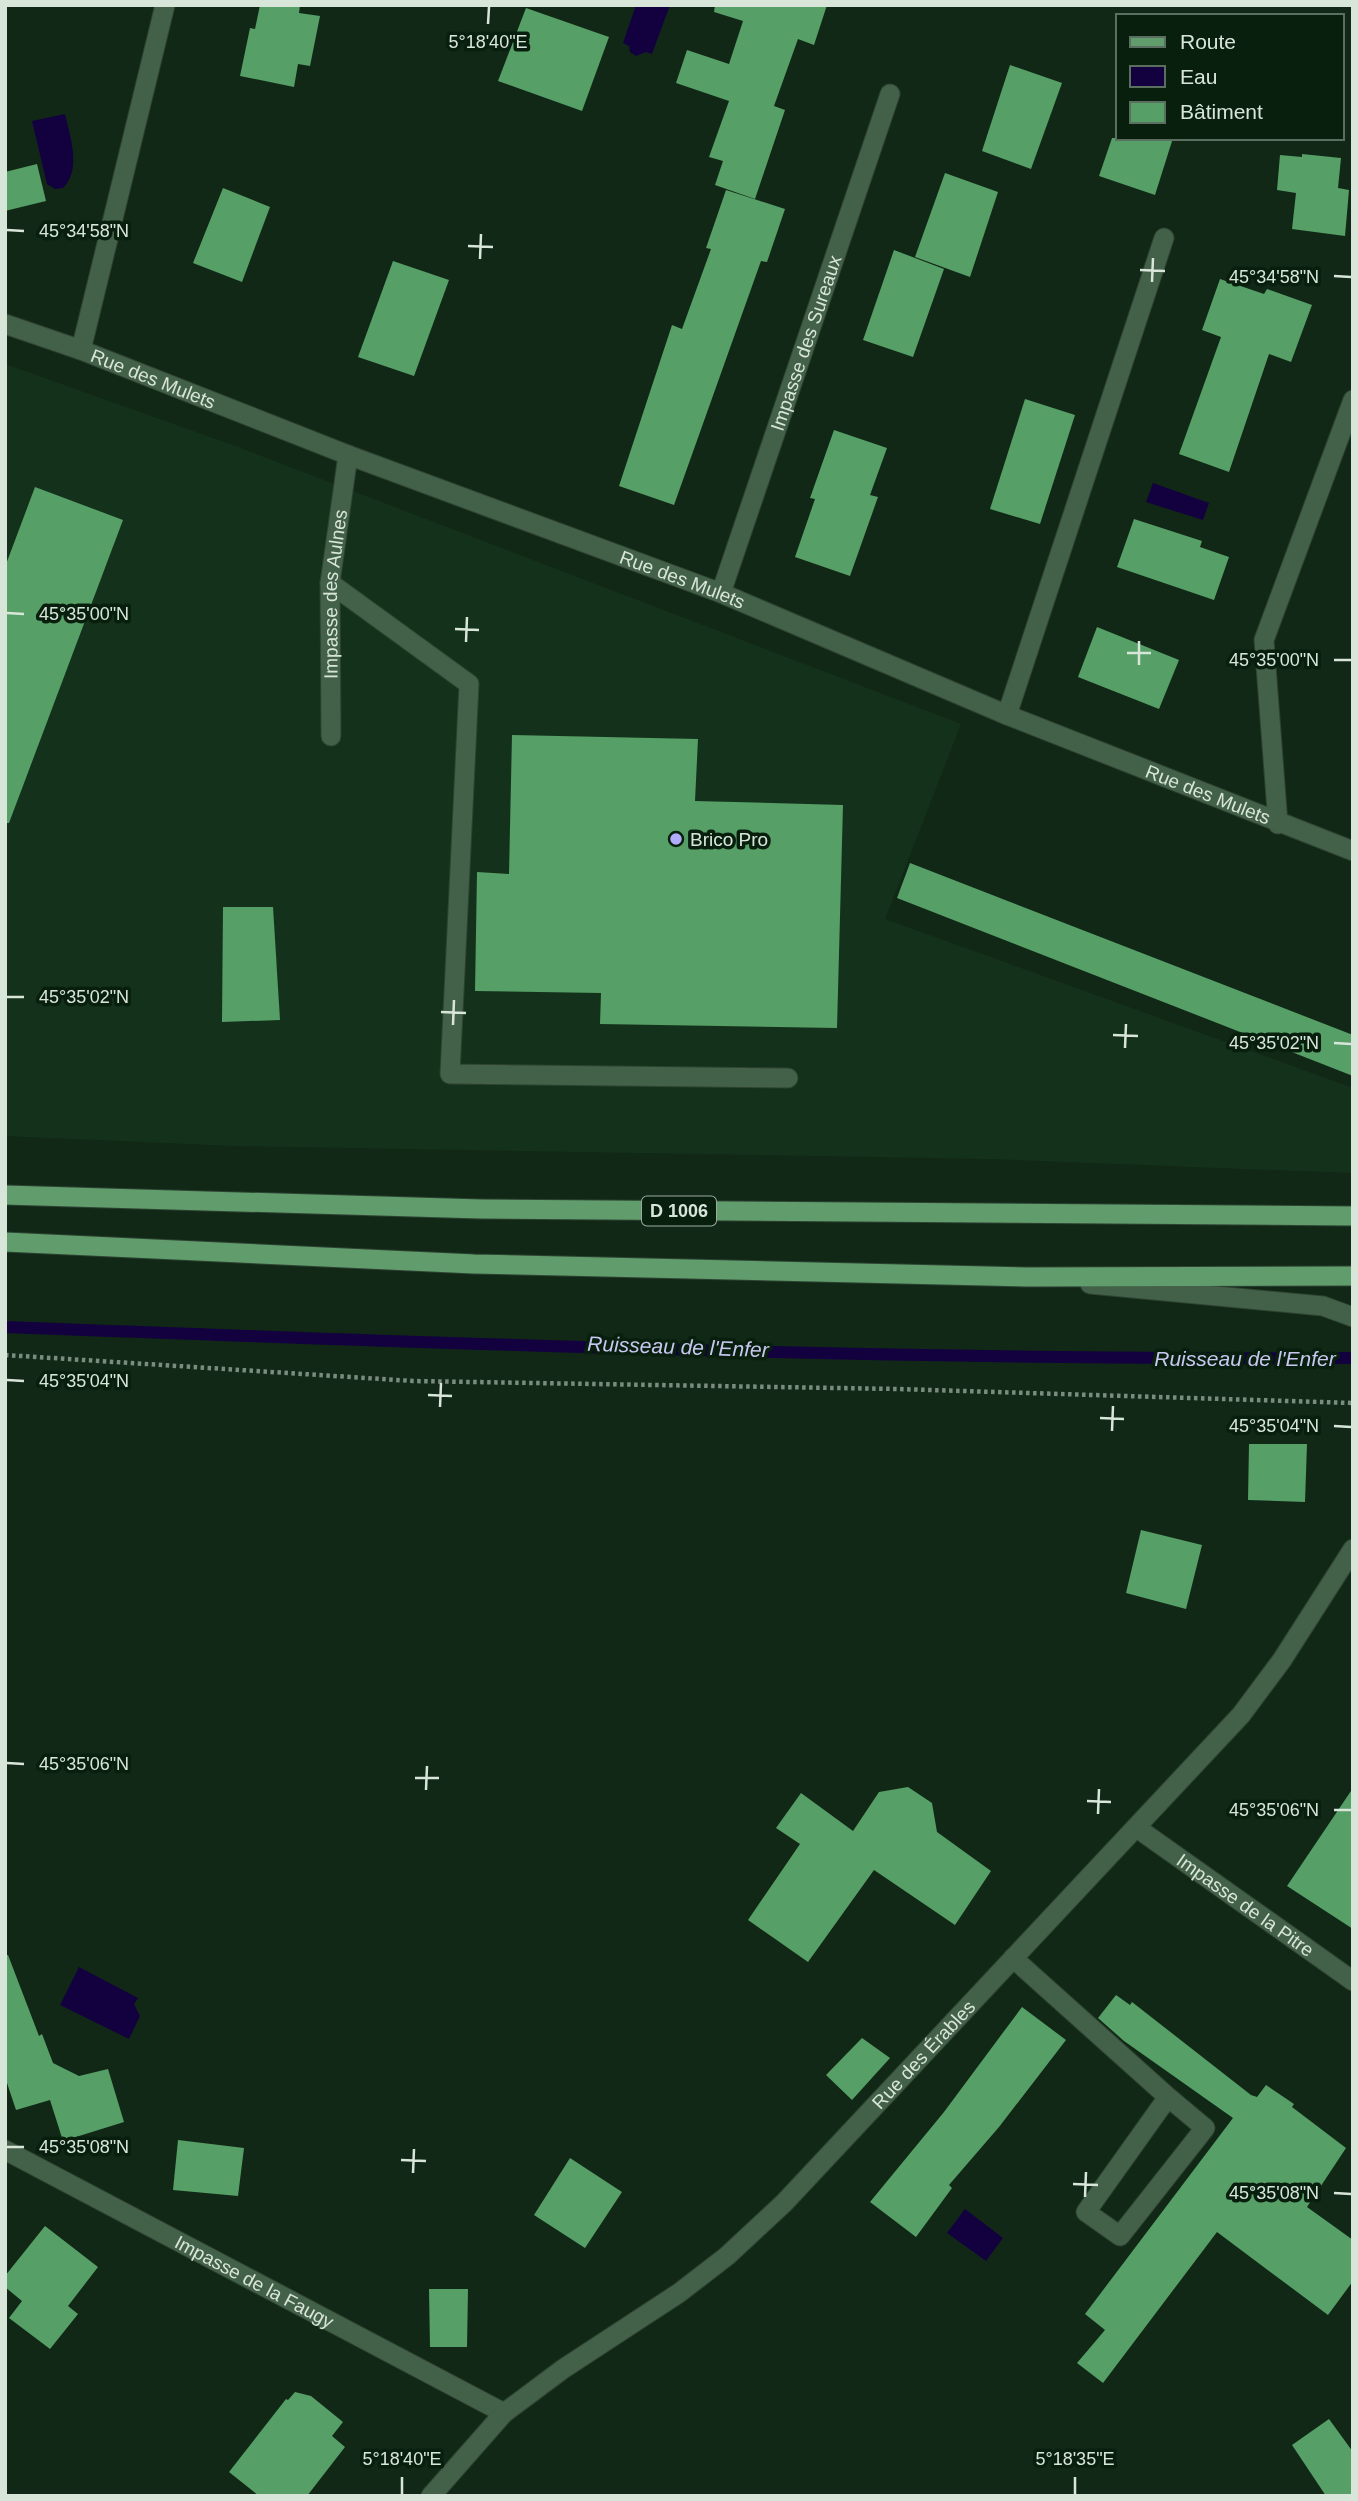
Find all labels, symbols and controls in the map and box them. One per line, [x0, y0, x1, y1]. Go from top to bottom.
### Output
legend [1116, 14, 1344, 140]
text: Route [1180, 30, 1236, 53]
text: 5°18'40"E [448, 32, 528, 52]
text: Eau [1180, 65, 1217, 88]
text: Bâtiment [1180, 100, 1263, 123]
text: 45°34'58"N [39, 221, 129, 241]
street label: Impasse des Sureaux [767, 252, 846, 434]
text: 45°34'58"N [1229, 267, 1319, 287]
street label: Rue des Mulets [88, 345, 218, 413]
street label: Impasse des Aulnes [320, 508, 351, 679]
street label: Rue des Mulets [617, 546, 748, 613]
text: 45°35'00"N [39, 604, 129, 624]
text: 45°35'00"N [1229, 650, 1319, 670]
street label: Rue des Mulets [1143, 761, 1273, 828]
place label: Brico Pro [690, 829, 768, 850]
marker: Brico Pro [668, 831, 684, 847]
text: 45°35'02"N [39, 987, 129, 1007]
text: 45°35'02"N [1229, 1033, 1319, 1053]
road number: D 1006 [642, 1196, 716, 1226]
water label: Ruisseau de l'Enfer [587, 1332, 770, 1361]
water label: Ruisseau de l'Enfer [1154, 1347, 1337, 1370]
text: 45°35'04"N [39, 1371, 129, 1391]
text: 45°35'04"N [1229, 1416, 1319, 1436]
text: 45°35'06"N [39, 1754, 129, 1774]
text: 45°35'06"N [1229, 1800, 1319, 1820]
street label: Impasse de la Pitre [1173, 1850, 1318, 1961]
street label: Rue des Érables [868, 1996, 979, 2113]
text: 45°35'08"N [39, 2137, 129, 2157]
text: 45°35'08"N [1229, 2183, 1319, 2203]
street label: Impasse de la Faugy [171, 2231, 338, 2333]
text: 5°18'40"E [362, 2449, 442, 2469]
text: 5°18'35"E [1035, 2449, 1115, 2469]

